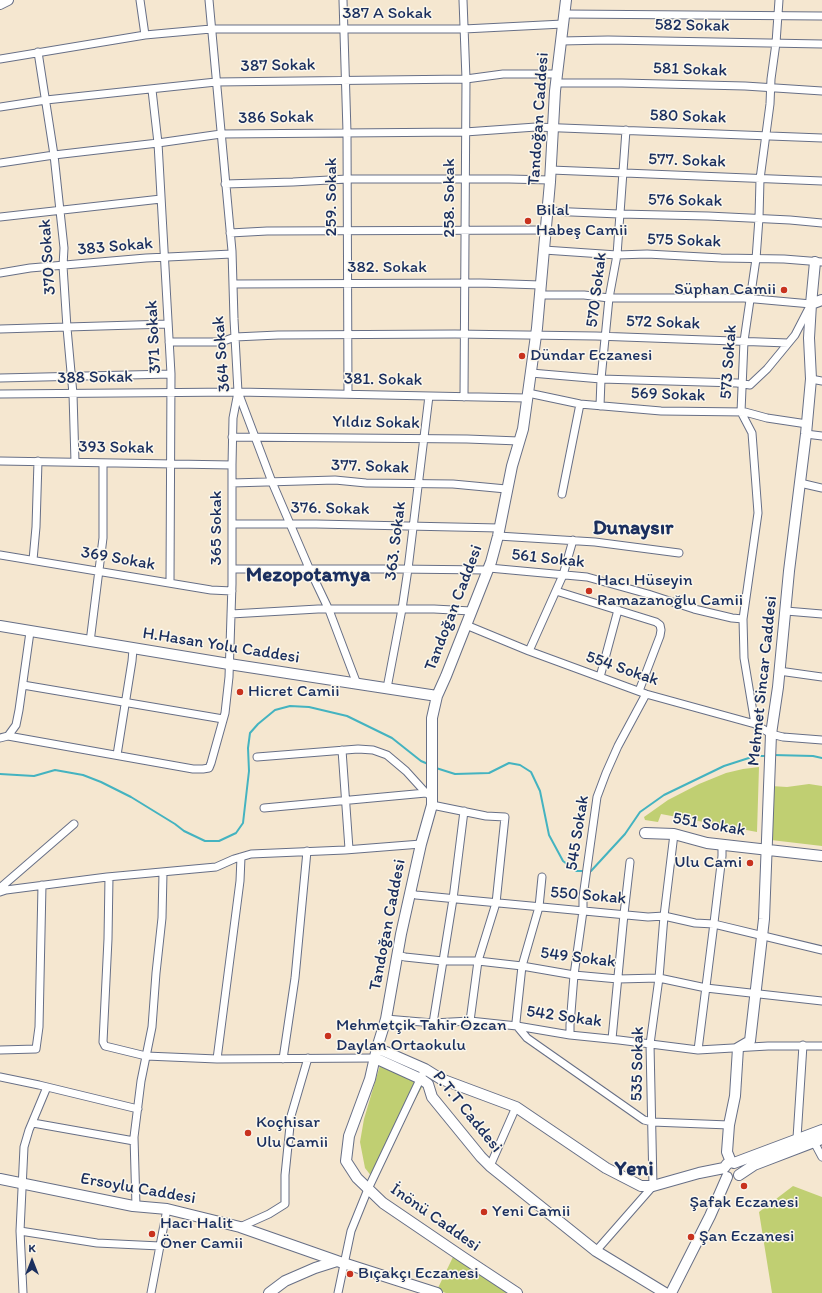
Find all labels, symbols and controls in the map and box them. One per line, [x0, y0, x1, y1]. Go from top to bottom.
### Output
street label: 387 A Sokak [342, 4, 432, 24]
street label: 582 Sokak [654, 15, 730, 37]
street label: Tandoğan Caddesi [524, 52, 554, 186]
street label: 387 Sokak [240, 55, 316, 77]
street label: 581 Sokak [653, 59, 727, 81]
street label: 580 Sokak [649, 105, 727, 129]
street label: 386 Sokak [238, 107, 314, 129]
street label: 577. Sokak [648, 149, 726, 173]
street label: 259. Sokak [322, 158, 342, 236]
street label: 258. Sokak [440, 158, 460, 238]
street label: 576 Sokak [648, 190, 722, 212]
place label: Bilal Habeş Camii [536, 201, 628, 241]
marker: Bilal Habeş Camii [523, 216, 533, 226]
street label: 370 Sokak [35, 218, 61, 296]
street label: 575 Sokak [647, 230, 721, 252]
street label: 383 Sokak [76, 234, 154, 260]
street label: 570 Sokak [582, 251, 612, 329]
street label: 382. Sokak [347, 258, 427, 278]
place label: Süphan Camii [674, 280, 776, 300]
marker: Süphan Camii [779, 285, 789, 295]
street label: 371 Sokak [142, 300, 166, 374]
street label: 572 Sokak [626, 312, 700, 334]
street label: 364 Sokak [209, 315, 235, 393]
street label: 573 Sokak [716, 324, 742, 400]
place label: Dündar Eczanesi [530, 346, 652, 366]
marker: Dündar Eczanesi [517, 351, 527, 361]
street label: 388 Sokak [57, 367, 133, 389]
street label: 381. Sokak [344, 369, 422, 391]
street label: 569 Sokak [630, 384, 706, 406]
street label: Yıldız Sokak [332, 412, 420, 434]
street label: 393 Sokak [78, 437, 154, 459]
street label: 377. Sokak [331, 455, 409, 479]
street label: 365 Sokak [207, 490, 227, 566]
street label: 376. Sokak [290, 498, 370, 520]
street label: 363. Sokak [381, 500, 411, 582]
district label: Dunaysır [593, 516, 673, 542]
street label: 369 Sokak [79, 542, 157, 576]
street label: Tandoğan Caddesi [421, 542, 487, 674]
street label: 561 Sokak [510, 545, 586, 573]
district label: Mezopotamya [246, 563, 370, 589]
place label: Hacı Hüseyin Ramazanoğlu Camii [597, 571, 743, 611]
marker: Hacı Hüseyin Ramazanoğlu Camii [584, 586, 594, 596]
street label: Mehmet Sincar Caddesi [744, 595, 782, 767]
street label: H.Hasan Yolu Caddesi [141, 623, 301, 669]
street label: 554 Sokak [583, 647, 661, 691]
place label: Hicret Camii [248, 682, 340, 702]
marker: Hicret Camii [235, 687, 245, 697]
street label: 545 Sokak [562, 794, 594, 872]
street label: 551 Sokak [671, 809, 747, 841]
place label: Ulu Cami [674, 853, 742, 873]
street label: Tandoğan Caddesi [365, 858, 411, 992]
marker: Ulu Cami [745, 858, 755, 868]
street label: 550 Sokak [549, 883, 627, 909]
street label: 549 Sokak [539, 943, 617, 973]
street label: 542 Sokak [525, 1002, 603, 1032]
place label: Mehmetçik Tahir Özcan Daylan Ortaokulu [336, 1016, 507, 1056]
street label: 535 Sokak [627, 1026, 649, 1102]
marker: Mehmetçik Tahir Özcan Daylan Ortaokulu [323, 1031, 333, 1041]
street label: P.T.T Caddesi [428, 1067, 506, 1157]
place label: Koçhisar Ulu Camii [256, 1113, 328, 1153]
marker: Koçhisar Ulu Camii [243, 1128, 253, 1138]
district label: Yeni [614, 1157, 654, 1183]
street label: Ersoylu Caddesi [79, 1169, 197, 1209]
street label: İnönü Caddesi [386, 1179, 484, 1257]
marker: Şafak Eczanesi [739, 1181, 749, 1191]
place label: Şafak Eczanesi [689, 1193, 799, 1213]
place label: Yeni Camii [492, 1202, 570, 1222]
marker: Yeni Camii [479, 1207, 489, 1217]
place label: Hacı Halit Öner Camii [160, 1214, 243, 1254]
place label: Şan Eczanesi [699, 1227, 794, 1247]
marker: Hacı Halit Öner Camii [147, 1229, 157, 1239]
marker: Şan Eczanesi [686, 1232, 696, 1242]
north arrow [12, 1241, 52, 1281]
text: K [28, 1242, 36, 1255]
place label: Bıçakçı Eczanesi [358, 1264, 479, 1284]
marker: Bıçakçı Eczanesi [345, 1269, 355, 1279]

